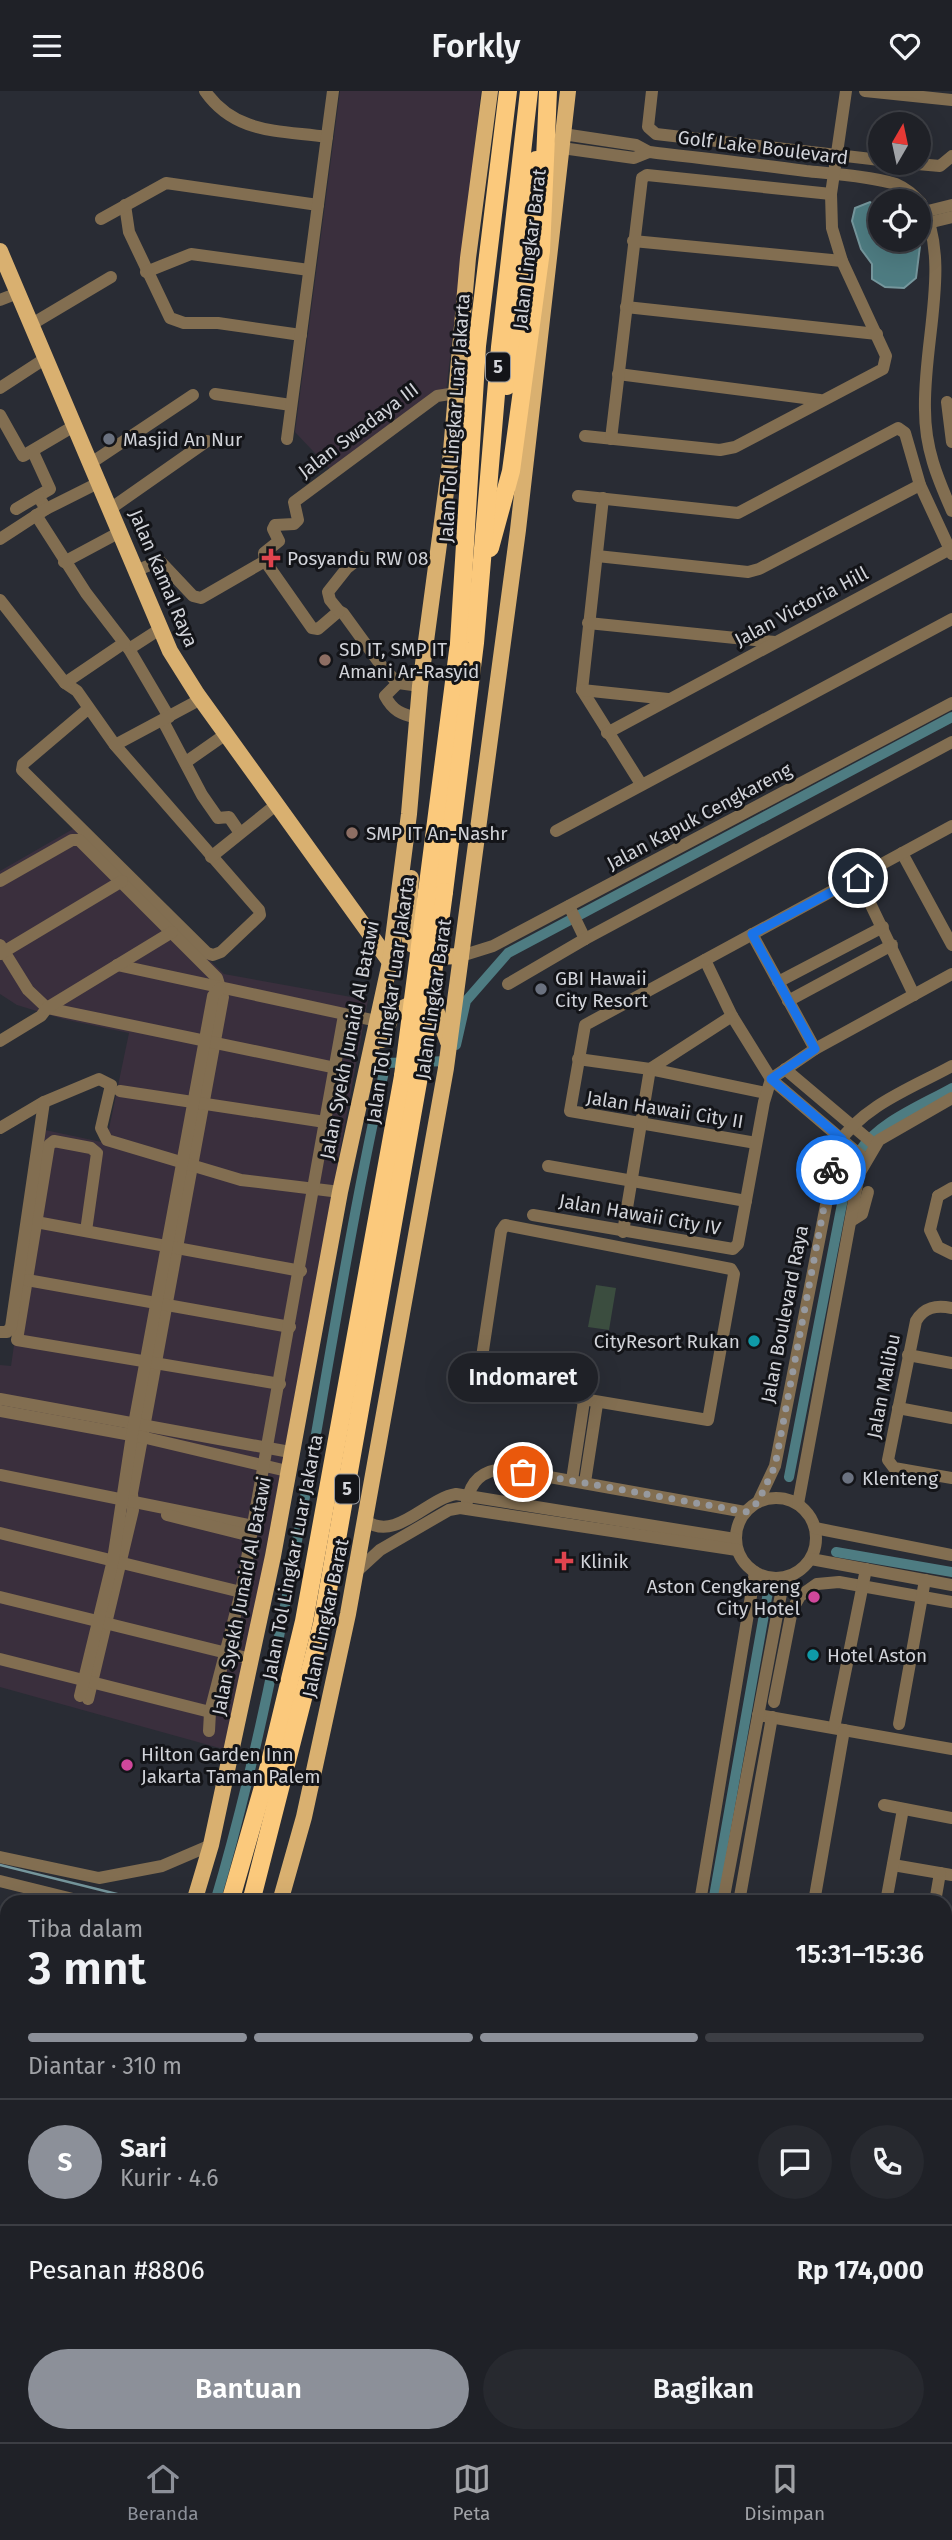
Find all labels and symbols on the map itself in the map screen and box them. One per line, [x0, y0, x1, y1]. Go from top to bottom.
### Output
north arrow [868, 112, 931, 175]
street label: Golf Lake Boulevard [676, 126, 849, 169]
street label: Jalan Lingkar Barat [508, 167, 551, 331]
street label: Jalan Tol Lingkar Luar Jakarta [434, 293, 475, 543]
road number: 5 [486, 353, 510, 381]
street label: Jalan Swadaya III [294, 378, 423, 483]
place label: Masjid An Nur [123, 428, 243, 451]
marker: Masjid An Nur [101, 431, 117, 447]
street label: Jalan Kamal Raya [124, 506, 203, 650]
place label: Posyandu RW 08 [287, 547, 428, 570]
marker: Posyandu RW 08 [261, 548, 281, 568]
street label: Jalan Victoria Hill [730, 561, 872, 651]
place label: SD IT, SMP IT Amani Ar-Rasyid [339, 638, 479, 683]
marker: SD IT, SMP IT Amani Ar-Rasyid [317, 652, 333, 668]
street label: Jalan Kapuk Cengkareng [603, 758, 796, 875]
place label: SMP IT An-Nashr [366, 822, 508, 845]
marker: SMP IT An-Nashr [344, 825, 360, 841]
pin [828, 848, 888, 908]
street label: Jalan Tol Lingkar Luar Jakarta [362, 875, 419, 1125]
street label: Jalan Lingkar Barat [411, 917, 456, 1081]
street label: Jalan Syekh Junaid Al Batawi [315, 919, 384, 1162]
place label: GBI Hawaii City Resort [555, 967, 648, 1012]
marker: GBI Hawaii City Resort [533, 981, 549, 997]
street label: Jalan Hawaii City II [585, 1086, 745, 1133]
courier [796, 1135, 866, 1205]
street label: Jalan Hawaii City IV [557, 1189, 723, 1240]
street label: Jalan Boulevard Raya [756, 1223, 813, 1405]
place label: CityResort Rukan [594, 1330, 740, 1353]
street label: Jalan Malibu [862, 1332, 905, 1440]
marker: CityResort Rukan [746, 1333, 762, 1349]
callout: Indomaret [448, 1353, 598, 1402]
street label: Jalan Tol Lingkar Luar Jakarta [257, 1432, 328, 1682]
pin [493, 1442, 553, 1502]
place label: Klenteng [862, 1467, 938, 1490]
marker: Klenteng [840, 1470, 856, 1486]
street label: Jalan Syekh Junaid Al Batawi [207, 1475, 276, 1718]
road number: 5 [335, 1475, 359, 1504]
street label: Jalan Lingkar Barat [297, 1537, 354, 1700]
place label: Klinik [580, 1550, 629, 1573]
marker: Klinik [554, 1551, 574, 1571]
place label: Aston Cengkareng City Hotel [647, 1575, 800, 1620]
marker: Aston Cengkareng City Hotel [806, 1589, 822, 1605]
place label: Hotel Aston [827, 1644, 927, 1667]
marker: Hotel Aston [805, 1647, 821, 1663]
place label: Hilton Garden Inn Jakarta Taman Palem [141, 1743, 321, 1788]
marker: Hilton Garden Inn Jakarta Taman Palem [119, 1757, 135, 1773]

